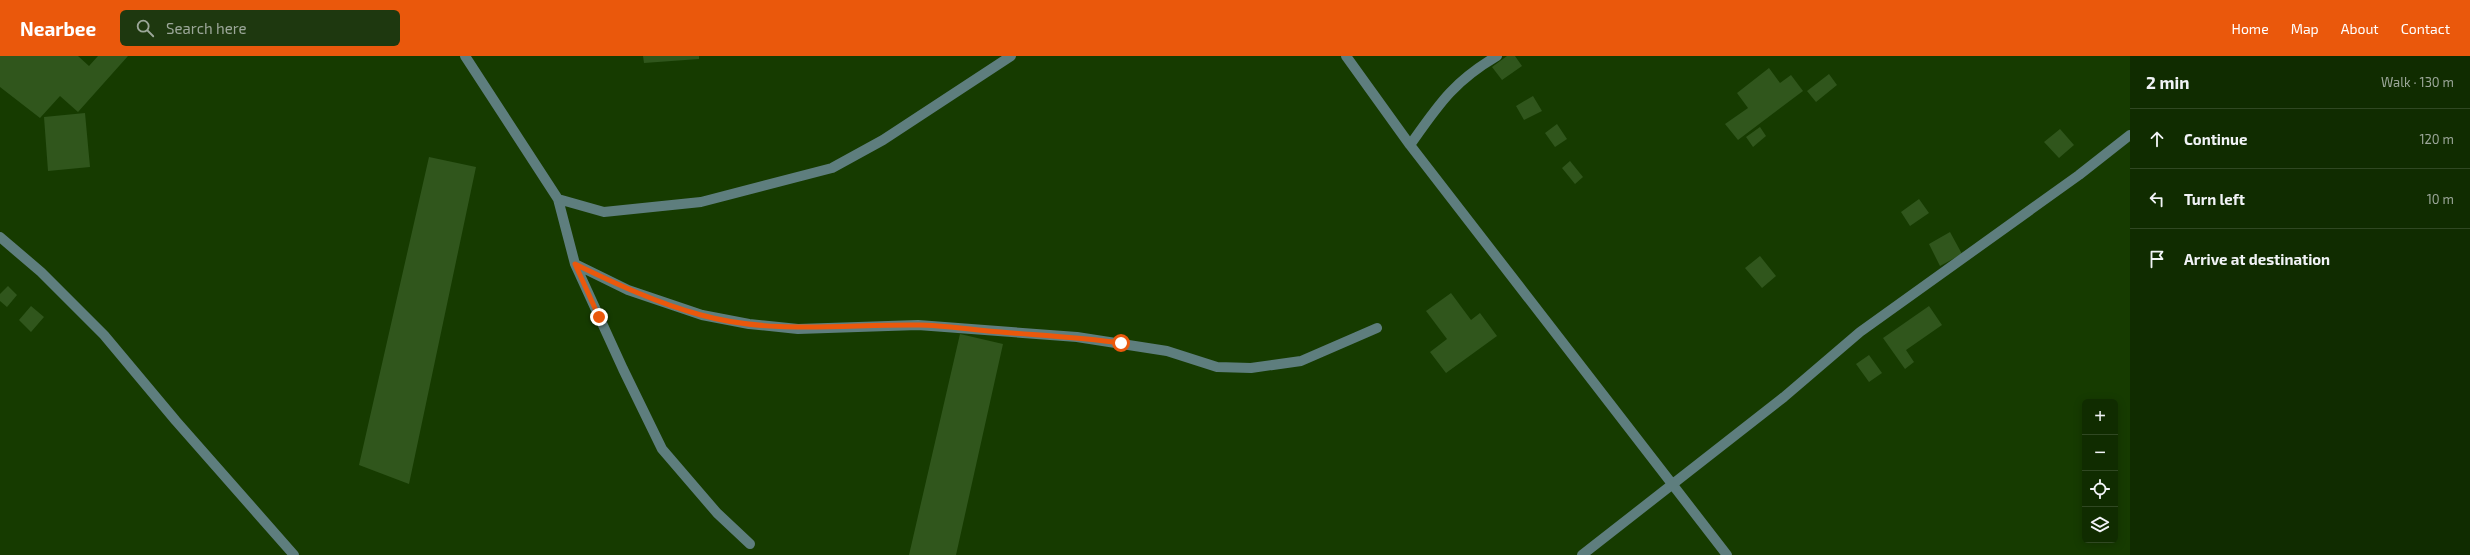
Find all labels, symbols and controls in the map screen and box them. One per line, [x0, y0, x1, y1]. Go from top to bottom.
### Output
search box [120, 10, 400, 46]
text: Nearbee [20, 17, 96, 40]
icon: search [134, 17, 156, 39]
text: Search here [166, 19, 247, 37]
text: Home [2232, 20, 2269, 37]
text: Map [2291, 20, 2319, 37]
text: About [2341, 20, 2379, 37]
text: Contact [2401, 20, 2450, 37]
text: 2 min [2146, 72, 2189, 92]
text: Walk · 130 m [2381, 74, 2454, 90]
icon: ahead [2146, 128, 2168, 150]
text: Continue [2184, 130, 2247, 148]
text: 120 m [2419, 131, 2454, 147]
icon: left [2146, 188, 2168, 210]
text: Turn left [2184, 190, 2245, 208]
text: 10 m [2427, 191, 2454, 207]
icon: arrive [2146, 248, 2168, 270]
text: Arrive at destination [2184, 250, 2330, 268]
route end [590, 308, 608, 326]
route start [1112, 334, 1130, 352]
map controls [2082, 399, 2118, 543]
button: + [2082, 399, 2118, 435]
button: − [2082, 435, 2118, 471]
button: locate [2082, 471, 2118, 507]
button: layers [2082, 507, 2118, 543]

